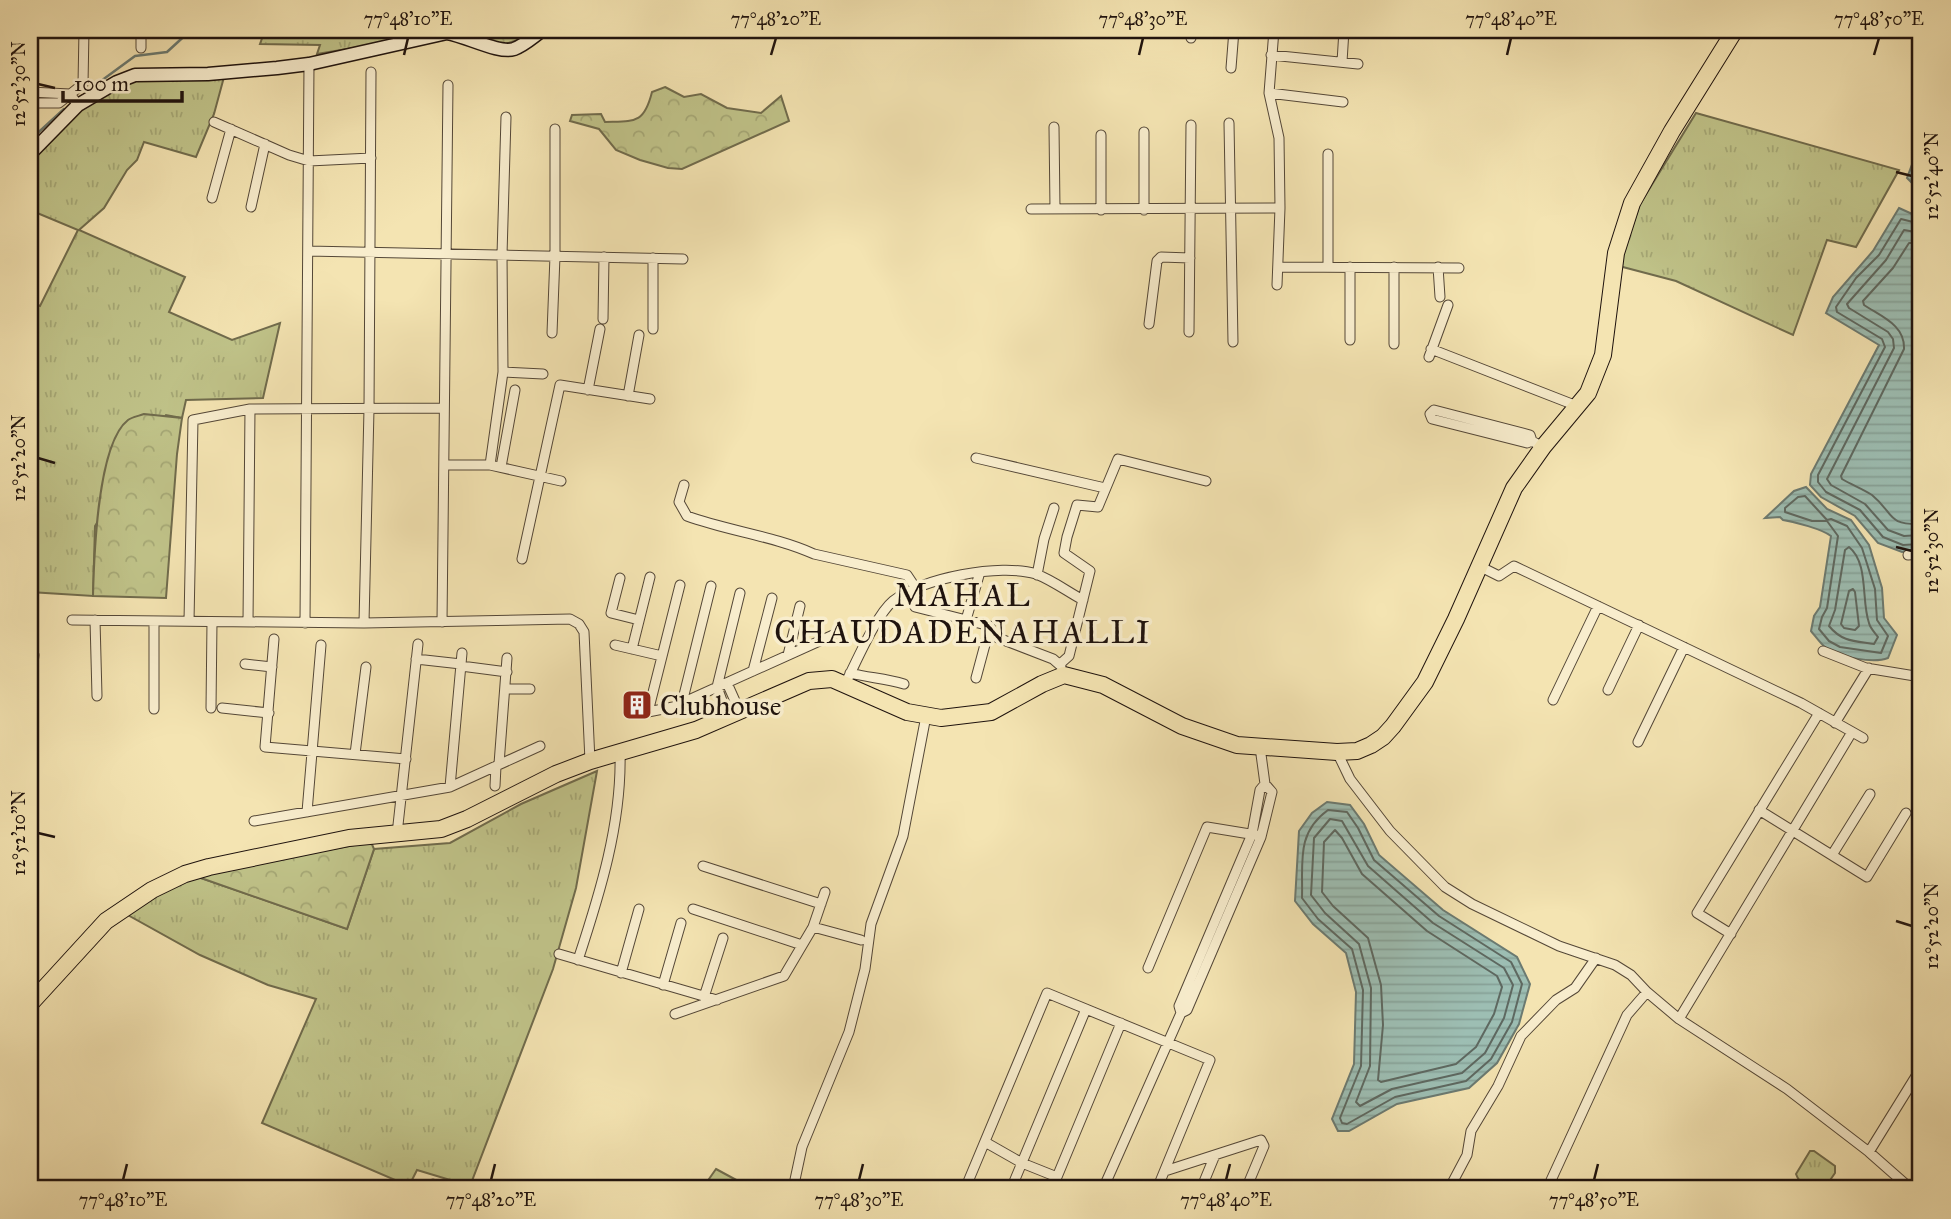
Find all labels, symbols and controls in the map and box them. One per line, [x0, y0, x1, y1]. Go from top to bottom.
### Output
text: 77°48'10"E [364, 8, 452, 30]
text: 77°48'20"E [731, 8, 821, 30]
text: 77°48'30"E [1099, 8, 1187, 30]
text: 77°48'40"E [1465, 8, 1557, 30]
text: 77°48'50"E [1834, 8, 1924, 30]
text: 12°52'30"N [8, 41, 30, 127]
scale bar [63, 60, 182, 104]
text: 100 m [74, 71, 129, 97]
text: 12°52'40"N [1921, 132, 1943, 220]
text: 12°52'20"N [8, 414, 30, 502]
text: 12°52'30"N [1921, 508, 1943, 594]
district label: MAHAL CHAUDADENAHALLI [774, 576, 1152, 652]
building icon: Clubhouse [620, 688, 654, 722]
place label: Clubhouse [660, 688, 781, 723]
text: 12°52'10"N [8, 790, 30, 876]
text: 12°52'20"N [1921, 882, 1943, 970]
text: 77°48'10"E [79, 1189, 167, 1211]
text: 77°48'20"E [446, 1189, 536, 1211]
text: 77°48'30"E [815, 1189, 903, 1211]
text: 77°48'40"E [1180, 1189, 1272, 1211]
text: 77°48'50"E [1549, 1189, 1639, 1211]

